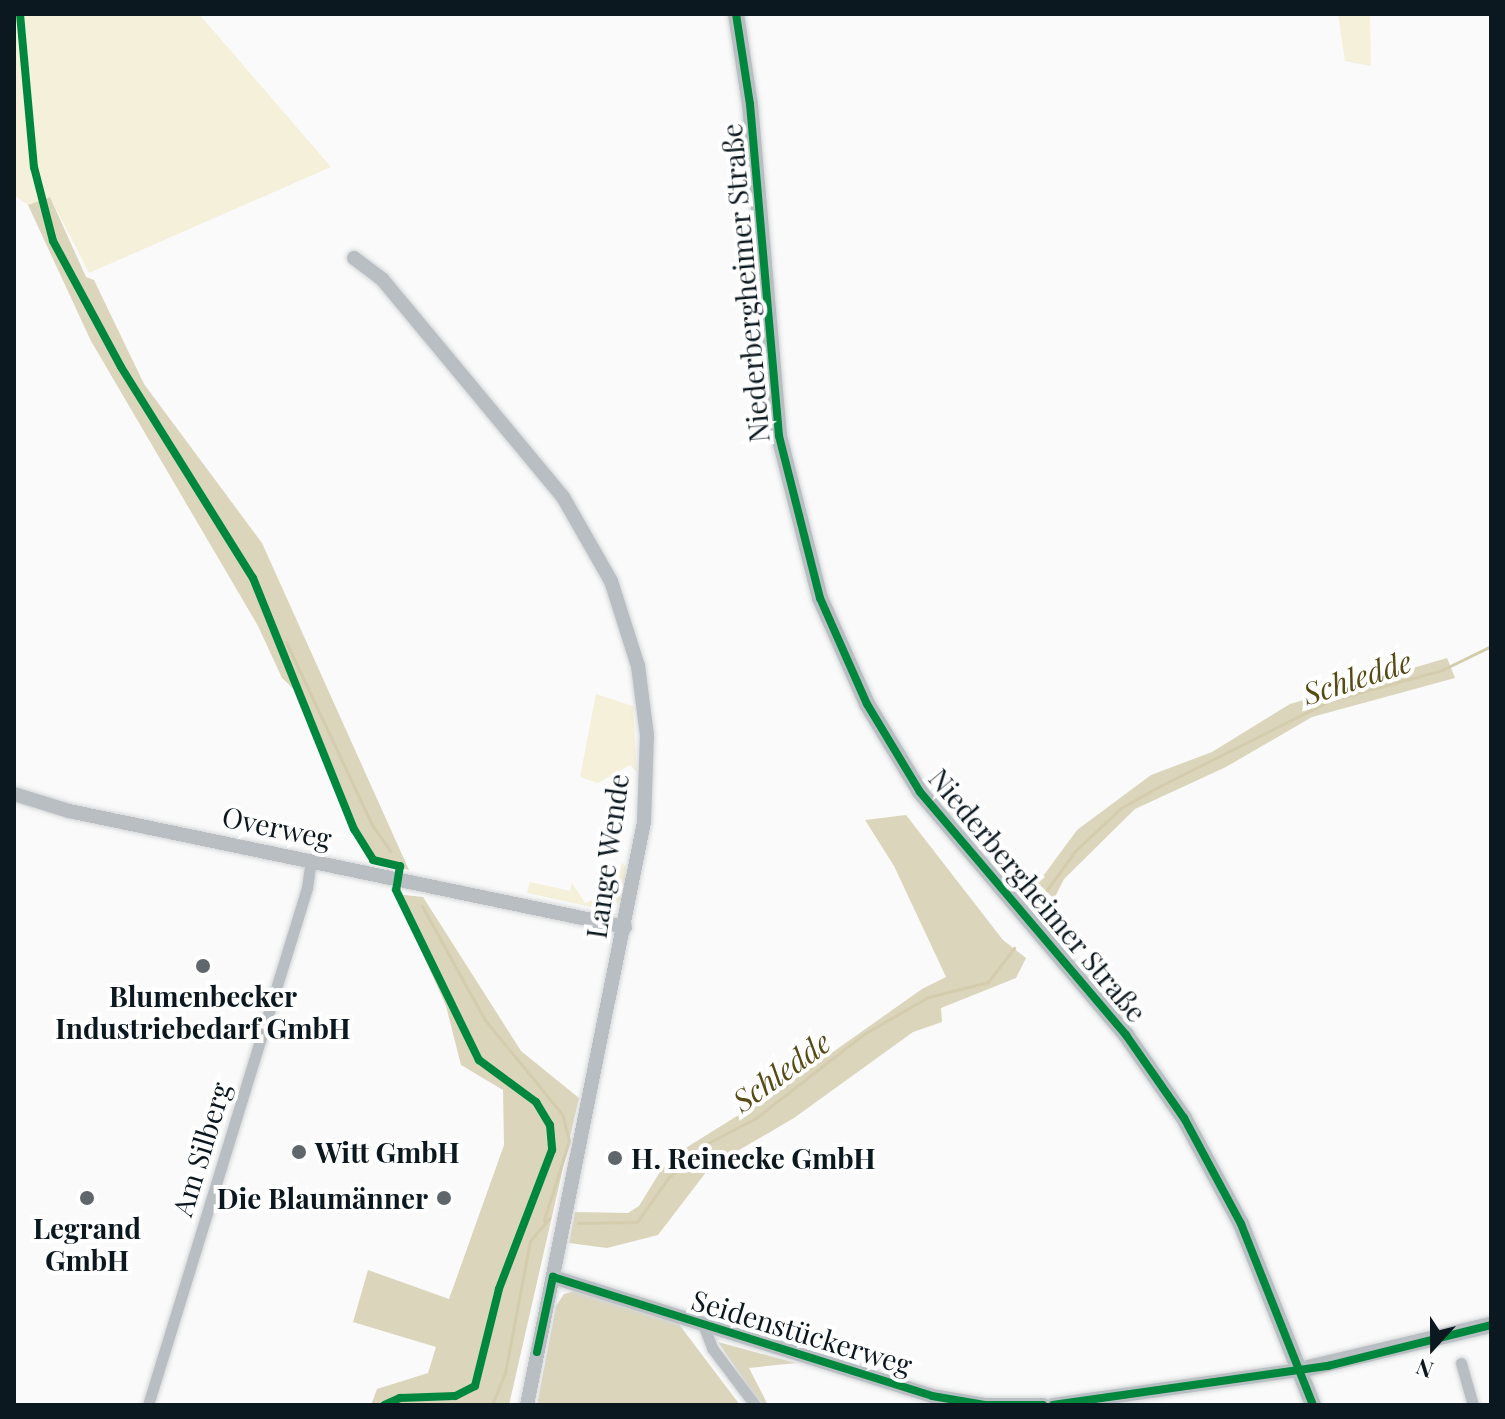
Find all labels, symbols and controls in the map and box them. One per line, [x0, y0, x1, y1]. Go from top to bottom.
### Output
street label: Niederbergheimer Straße [714, 122, 776, 444]
water label: Schledde [1298, 643, 1416, 711]
street label: Niederbergheimer Straße [922, 761, 1154, 1029]
street label: Lange Wende [579, 771, 635, 941]
street label: Overweg [219, 799, 335, 855]
marker: Blumenbecker Industriebedarf GmbH [194, 957, 212, 975]
place label: Blumenbecker Industriebedarf GmbH [55, 979, 351, 1045]
water label: Schledde [725, 1023, 837, 1119]
street label: Am Silberg [165, 1078, 237, 1220]
place label: Witt GmbH [315, 1135, 460, 1169]
place label: H. Reinecke GmbH [631, 1141, 876, 1175]
marker: Witt GmbH [290, 1143, 308, 1161]
marker: H. Reinecke GmbH [606, 1149, 624, 1167]
place label: Die Blaumänner [217, 1181, 428, 1215]
marker: Legrand GmbH [78, 1189, 96, 1207]
marker: Die Blaumänner [435, 1189, 453, 1207]
place label: Legrand GmbH [33, 1211, 141, 1277]
street label: Seidenstückerweg [688, 1283, 916, 1381]
north arrow [1393, 1307, 1473, 1387]
text: N [1412, 1353, 1437, 1386]

